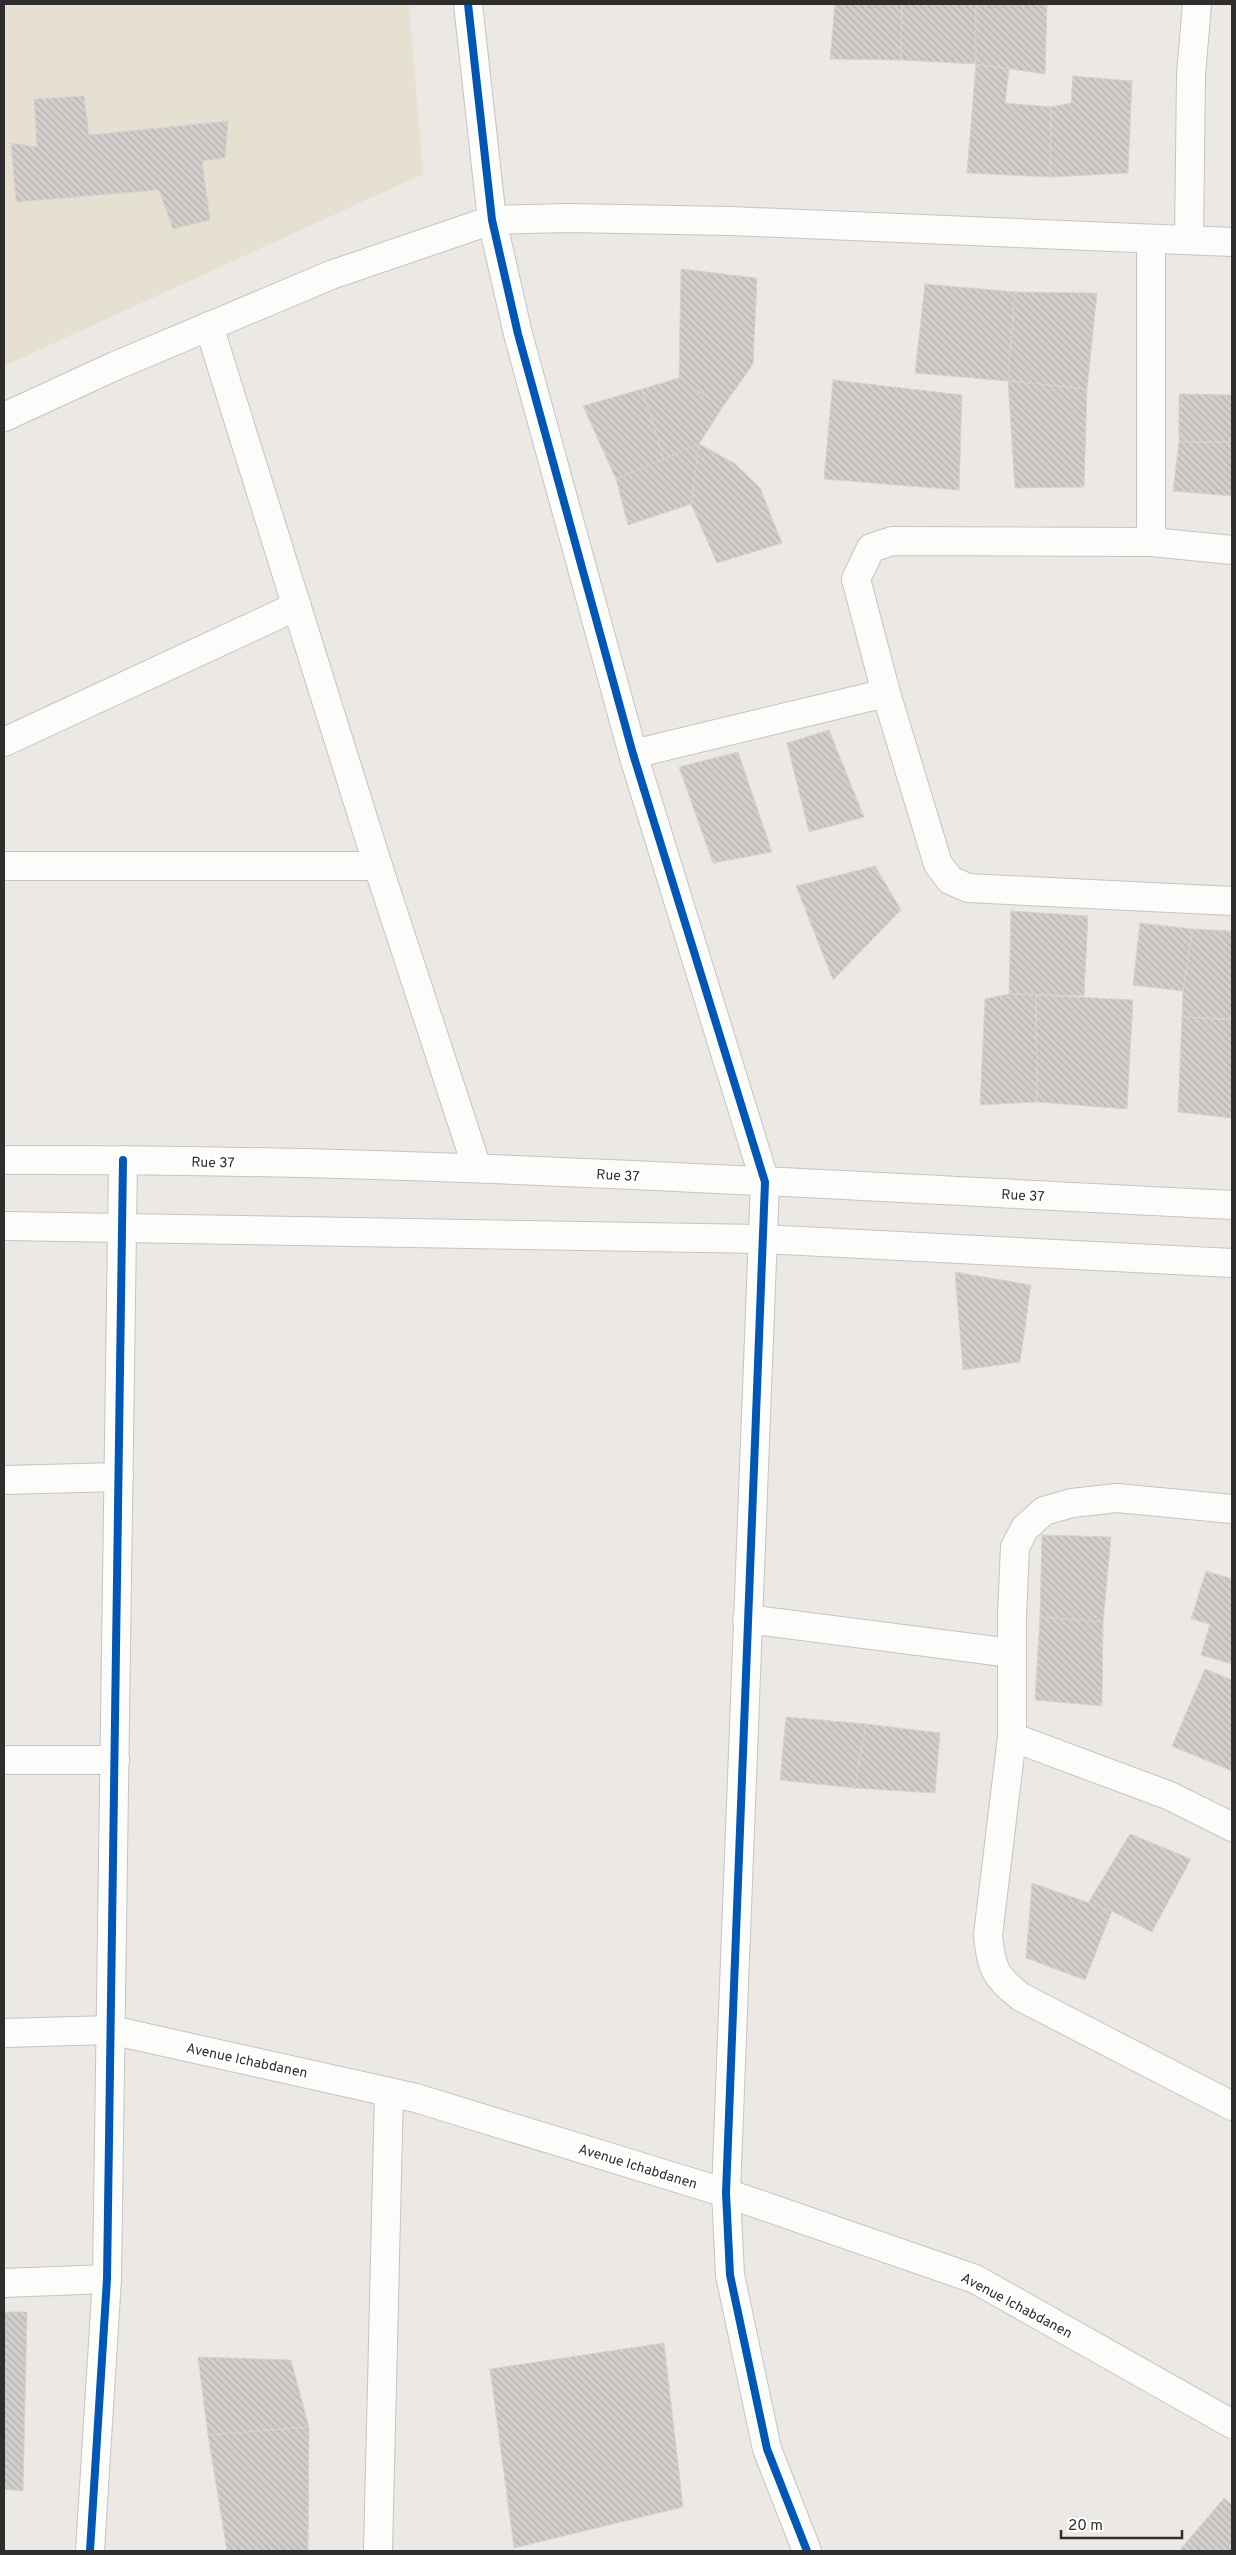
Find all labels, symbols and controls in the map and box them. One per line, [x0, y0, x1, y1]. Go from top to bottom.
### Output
street label: Rue 37 [191, 1155, 235, 1172]
street label: Rue 37 [596, 1167, 640, 1186]
street label: Rue 37 [1001, 1187, 1045, 1206]
street label: Avenue Ichabdanen [184, 2040, 309, 2083]
street label: Avenue Ichabdanen [576, 2141, 699, 2194]
street label: Avenue Ichabdanen [958, 2270, 1075, 2343]
scale bar [1061, 2508, 1182, 2540]
text: 20 m [1068, 2517, 1103, 2536]

